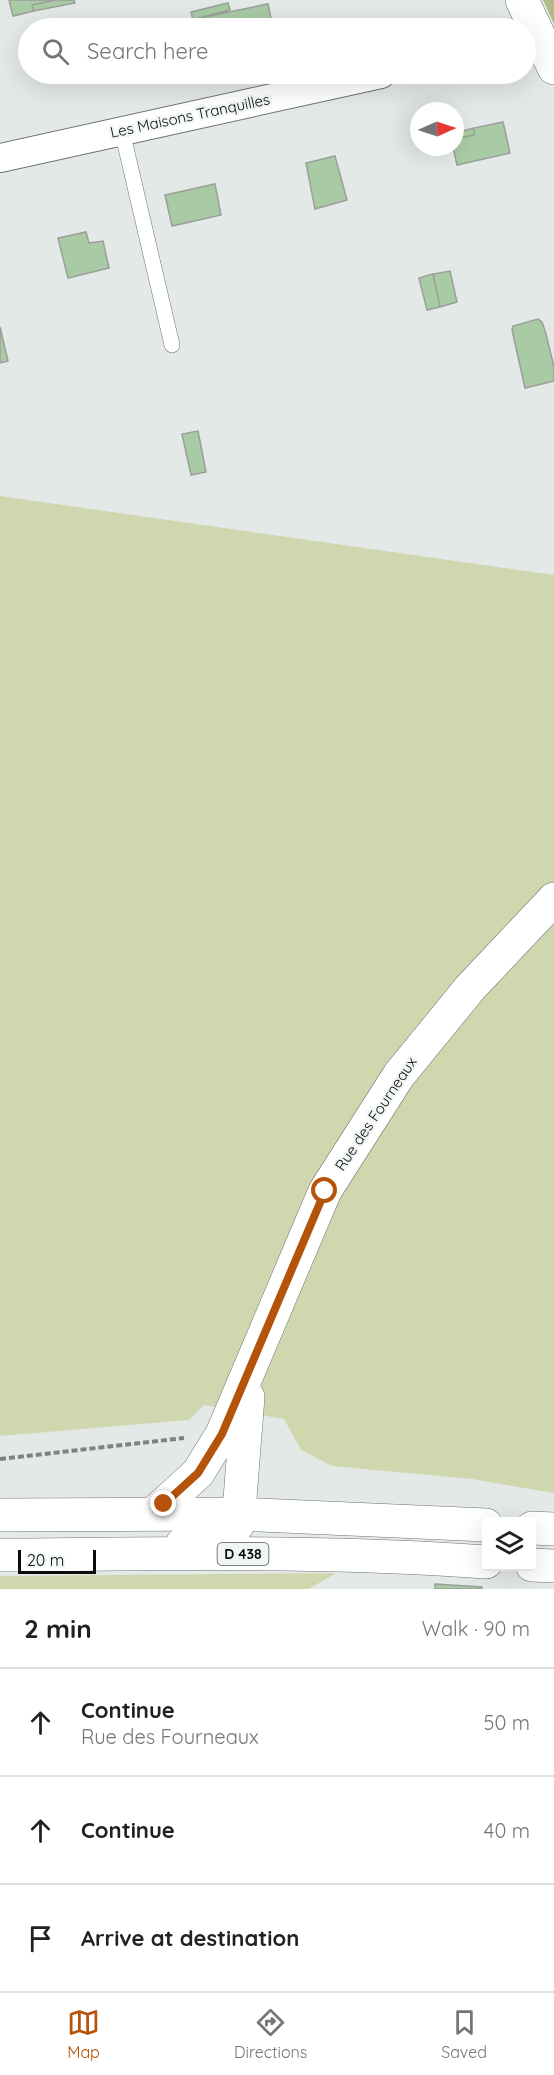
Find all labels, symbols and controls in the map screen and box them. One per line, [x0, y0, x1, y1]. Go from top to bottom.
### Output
search box [18, 18, 536, 84]
icon: search [39, 35, 72, 68]
text: Search here [87, 37, 208, 65]
street label: Les Maisons Tranquilles [108, 89, 271, 142]
north arrow [410, 102, 464, 156]
street label: Rue des Fourneaux [330, 1053, 421, 1174]
route start [311, 1177, 337, 1203]
route end [150, 1490, 176, 1516]
map controls [482, 1517, 536, 1571]
button: layers [482, 1517, 536, 1571]
road number: D 438 [218, 1543, 268, 1565]
scale bar [18, 1547, 96, 1574]
text: 20 m [27, 1550, 64, 1570]
text: 2 min [24, 1612, 92, 1645]
text: Walk · 90 m [422, 1616, 530, 1641]
text: Continue [81, 1696, 175, 1724]
icon: ahead [24, 1706, 57, 1739]
text: 50 m [484, 1710, 530, 1735]
text: Rue des Fourneaux [81, 1724, 259, 1749]
icon: ahead [24, 1814, 57, 1847]
text: Continue [81, 1816, 175, 1844]
text: 40 m [484, 1818, 530, 1843]
icon: arrive [24, 1922, 57, 1955]
text: Arrive at destination [81, 1924, 299, 1952]
tab: Map [67, 2006, 100, 2062]
tab: Directions [234, 2006, 307, 2062]
tab: Saved [441, 2006, 487, 2062]

